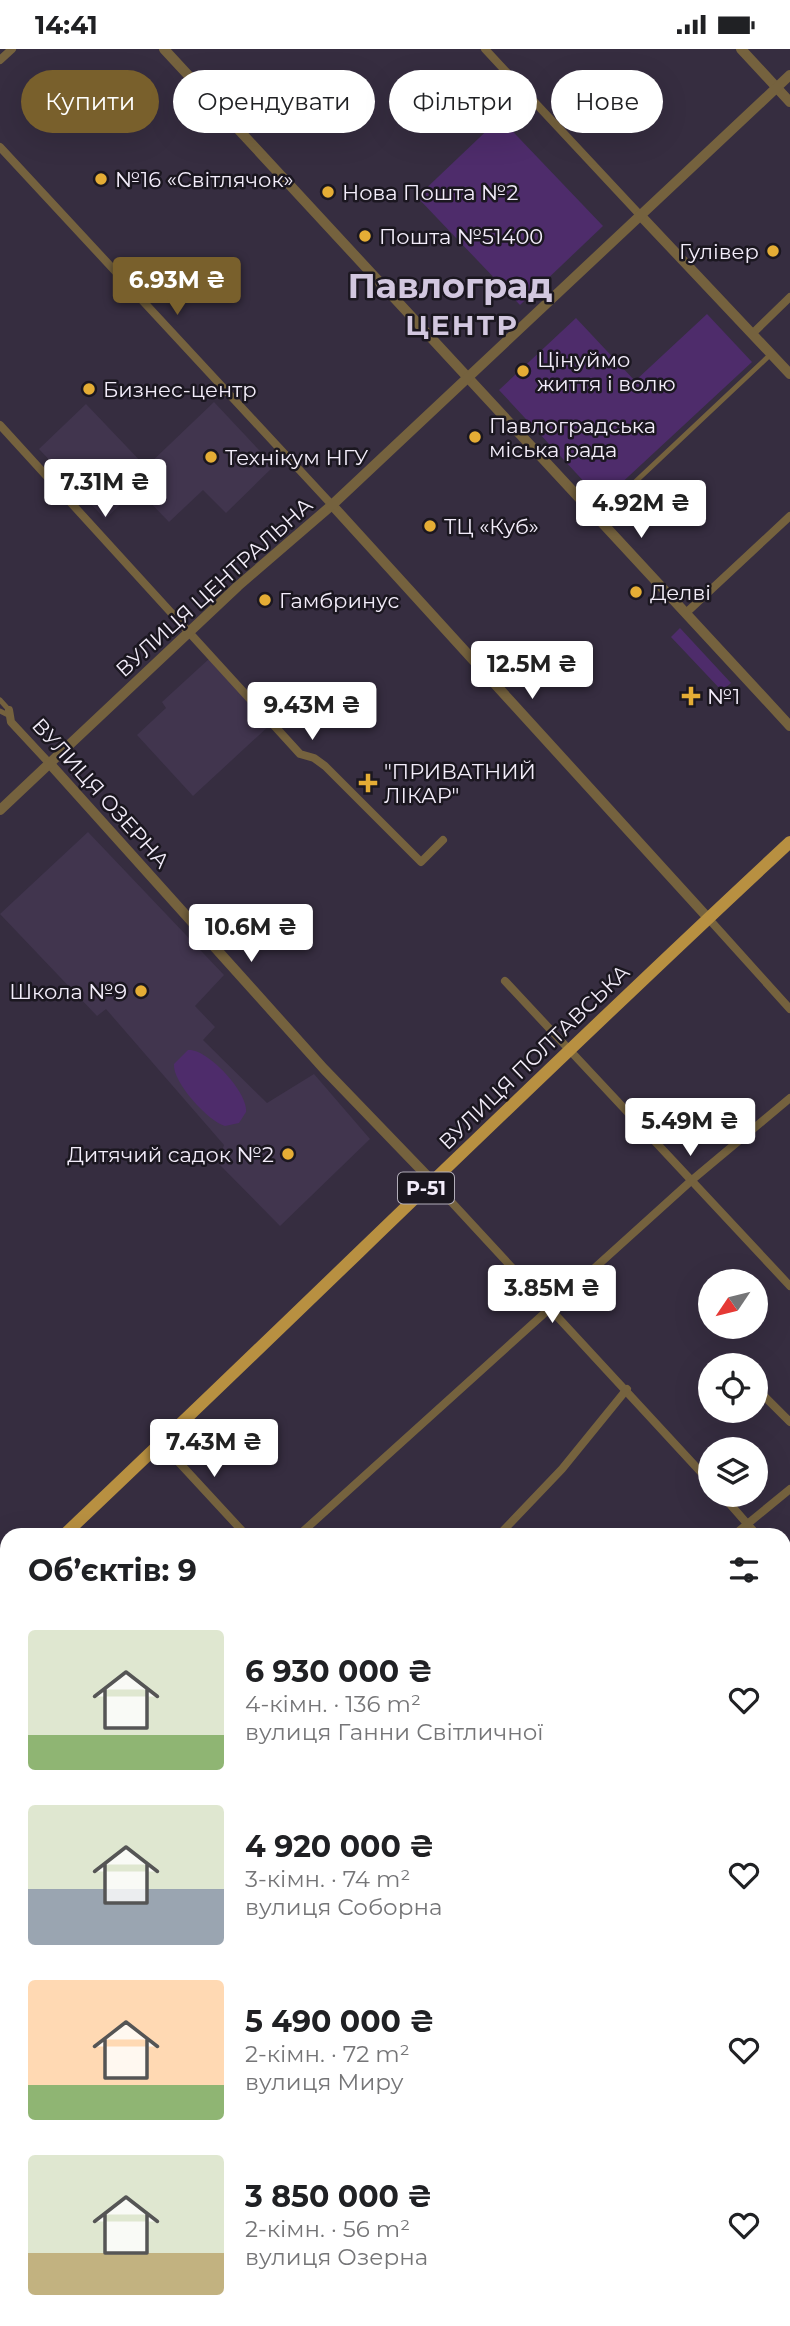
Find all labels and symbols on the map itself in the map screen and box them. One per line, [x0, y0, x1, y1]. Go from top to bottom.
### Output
place label: №16 «Світлячок» [115, 167, 294, 192]
marker: №16 «Світлячок» [93, 171, 109, 187]
place label: Нова Пошта №2 [342, 180, 519, 205]
marker: Нова Пошта №2 [320, 184, 336, 200]
place label: Пошта №51400 [379, 224, 543, 249]
marker: Пошта №51400 [357, 228, 373, 244]
place label: Гулівер [679, 239, 759, 264]
marker: Гулівер [765, 243, 781, 259]
pin: 6.93M ₴ [112, 257, 242, 317]
district label: Павлоград [347, 264, 553, 307]
district label: ЦЕНТР [405, 308, 519, 342]
place label: Цінуймо життя і волю [537, 347, 676, 396]
marker: Цінуймо життя і волю [515, 363, 531, 379]
place label: Бизнес-центр [103, 377, 257, 402]
marker: Бизнес-центр [81, 381, 97, 397]
place label: Павлоградська міська рада [489, 413, 656, 462]
marker: Павлоградська міська рада [467, 429, 483, 445]
place label: Технікум НГУ [225, 445, 369, 470]
marker: Технікум НГУ [203, 449, 219, 465]
pin: 7.31M ₴ [40, 459, 170, 519]
pin: 4.92M ₴ [576, 481, 706, 540]
street label: ВУЛИЦЯ ЦЕНТРАЛЬНА [111, 492, 318, 682]
place label: ТЦ «Куб» [444, 514, 539, 539]
marker: ТЦ «Куб» [422, 518, 438, 534]
place label: Делві [650, 580, 711, 605]
marker: Делві [628, 584, 644, 600]
place label: Гамбринус [279, 588, 400, 613]
marker: Гамбринус [257, 592, 273, 608]
pin: 12.5M ₴ [467, 641, 597, 701]
pin: 9.43M ₴ [247, 683, 377, 742]
place label: №1 [707, 684, 740, 709]
marker: №1 [681, 686, 701, 706]
street label: ВУЛИЦЯ ОЗЕРНА [27, 713, 175, 873]
place label: "ПРИВАТНИЙ ЛІКАР" [384, 759, 536, 808]
marker: "ПРИВАТНИЙ ЛІКАР" [358, 773, 378, 793]
pin: 10.6M ₴ [186, 905, 316, 964]
street label: ВУЛИЦЯ ПОЛТАВСЬКА [434, 959, 635, 1155]
place label: Школа №9 [9, 979, 127, 1004]
marker: Школа №9 [133, 983, 149, 999]
pin: 5.49M ₴ [625, 1099, 755, 1158]
place label: Дитячий садок №2 [67, 1142, 274, 1167]
marker: Дитячий садок №2 [280, 1146, 296, 1162]
road number: Р-51 [398, 1173, 454, 1203]
pin: 3.85M ₴ [487, 1265, 617, 1325]
north arrow [698, 1269, 768, 1339]
pin: 7.43M ₴ [149, 1419, 279, 1479]

